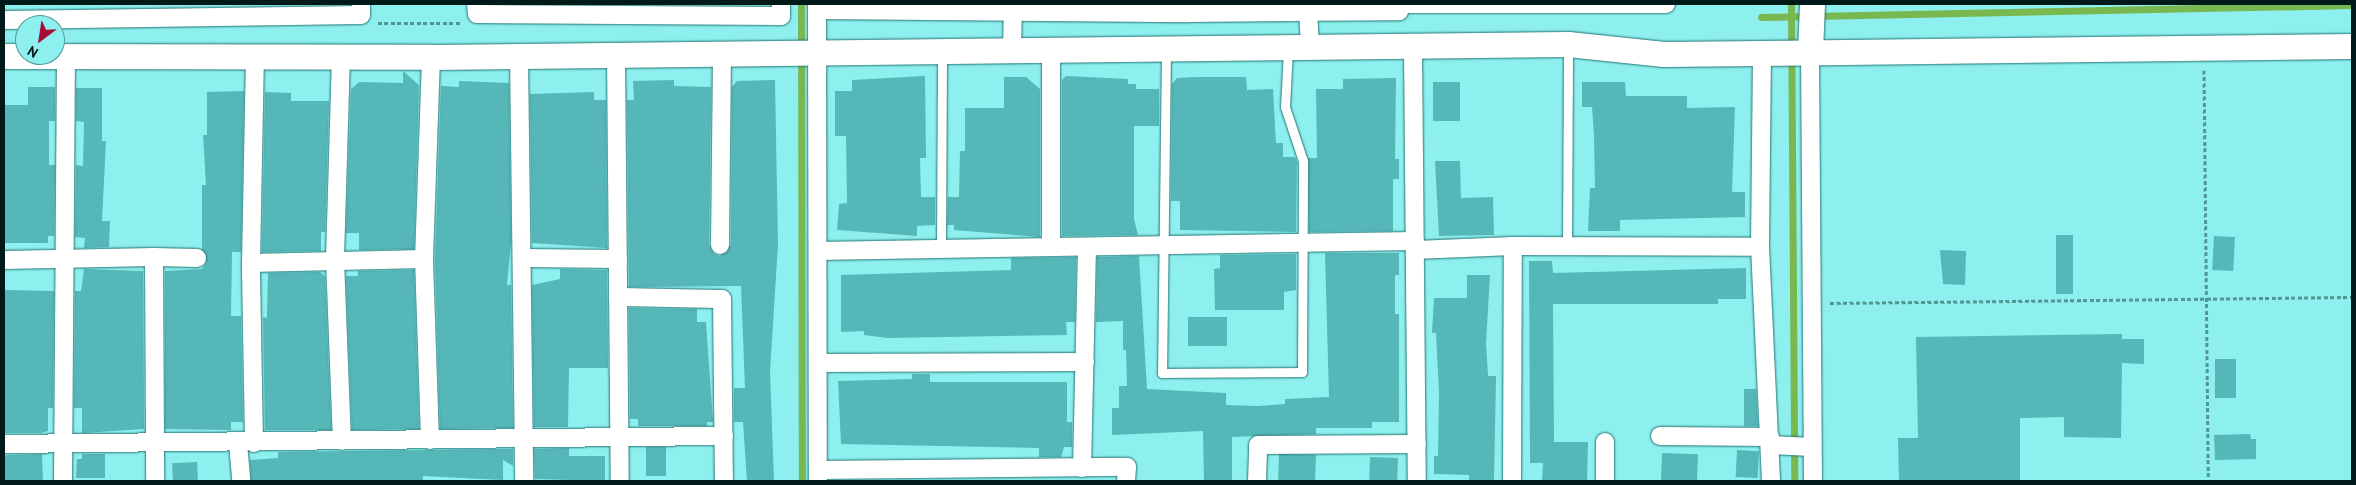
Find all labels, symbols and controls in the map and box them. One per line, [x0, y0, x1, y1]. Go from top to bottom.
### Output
north arrow [15, 15, 65, 65]
text: N [24, 42, 41, 62]

